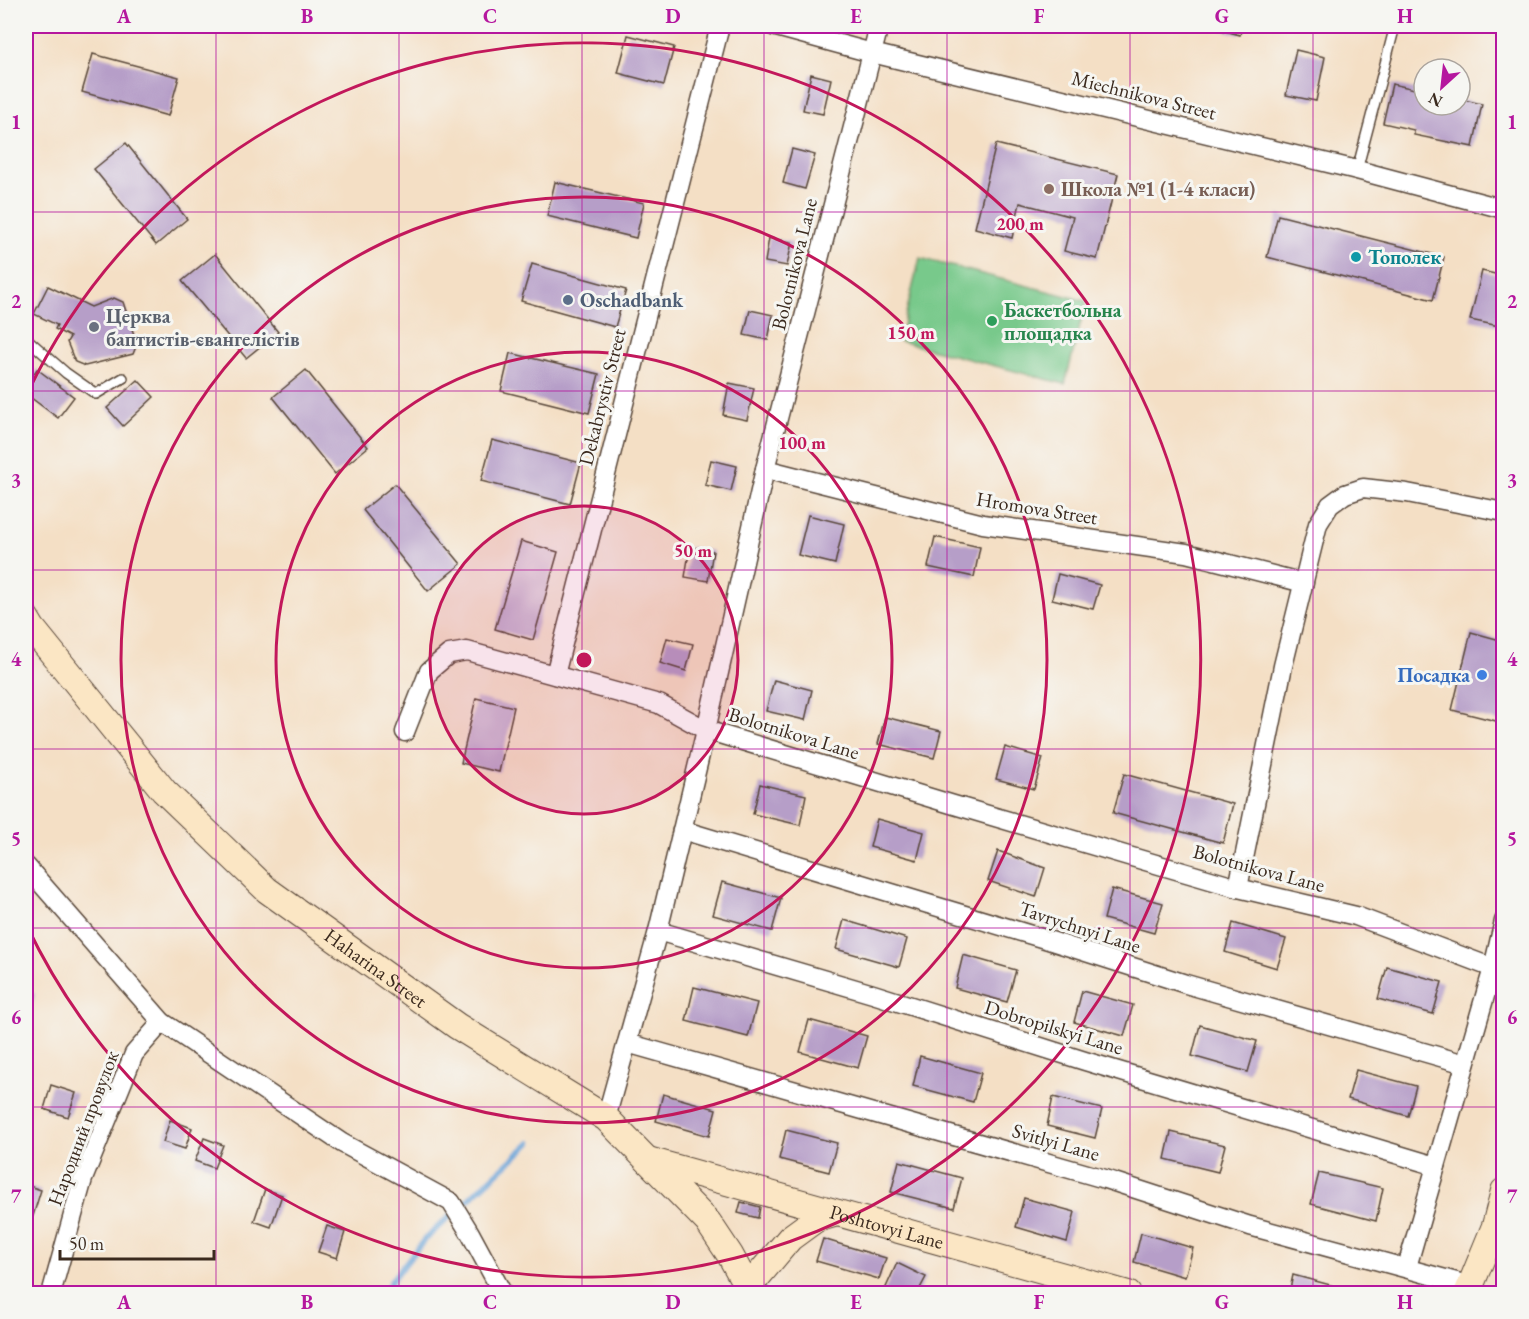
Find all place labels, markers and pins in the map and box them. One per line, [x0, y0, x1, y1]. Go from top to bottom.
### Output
place label: Школа №1 (1-4 класи) [1061, 176, 1255, 202]
marker: Школа №1 (1-4 класи) [1042, 182, 1056, 196]
place label: Тополек [1368, 244, 1441, 270]
marker: Тополек [1349, 250, 1363, 264]
place label: Oschadbank [580, 287, 684, 313]
marker: Oschadbank [561, 293, 575, 307]
place label: Баскетбольна площадка [1004, 297, 1122, 346]
place label: Церква баптистів-євангелістів [106, 303, 300, 352]
marker: Баскетбольна площадка [985, 314, 999, 328]
marker: Церква баптистів-євангелістів [87, 320, 101, 334]
centre of rings [574, 650, 594, 670]
place label: Посадка [1397, 662, 1470, 688]
marker: Посадка [1475, 668, 1489, 682]

